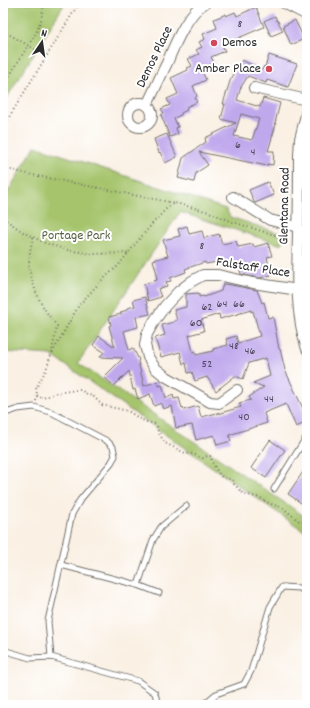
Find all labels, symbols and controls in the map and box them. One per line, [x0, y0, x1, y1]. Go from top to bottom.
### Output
house number: 8 [238, 16, 243, 33]
north arrow [22, 22, 62, 62]
street label: Demos Place [131, 23, 179, 91]
text: N [39, 26, 49, 43]
place label: Demos [222, 33, 257, 53]
marker: Demos [209, 38, 219, 48]
place label: Amber Place [195, 59, 261, 79]
marker: Amber Place [264, 64, 274, 74]
house number: 6 [235, 137, 241, 154]
house number: 4 [251, 144, 256, 161]
street label: Glentana Road [274, 167, 296, 245]
park label: Portage Park [42, 226, 111, 246]
house number: 8 [200, 238, 205, 255]
street label: Falstaff Place [215, 252, 291, 284]
house number: 64 [217, 296, 227, 313]
house number: 66 [233, 296, 245, 313]
house number: 62 [201, 299, 213, 316]
house number: 60 [190, 315, 202, 332]
house number: 48 [229, 338, 239, 355]
house number: 46 [245, 343, 256, 360]
house number: 52 [202, 356, 212, 373]
house number: 44 [264, 391, 274, 408]
house number: 40 [238, 409, 250, 426]

